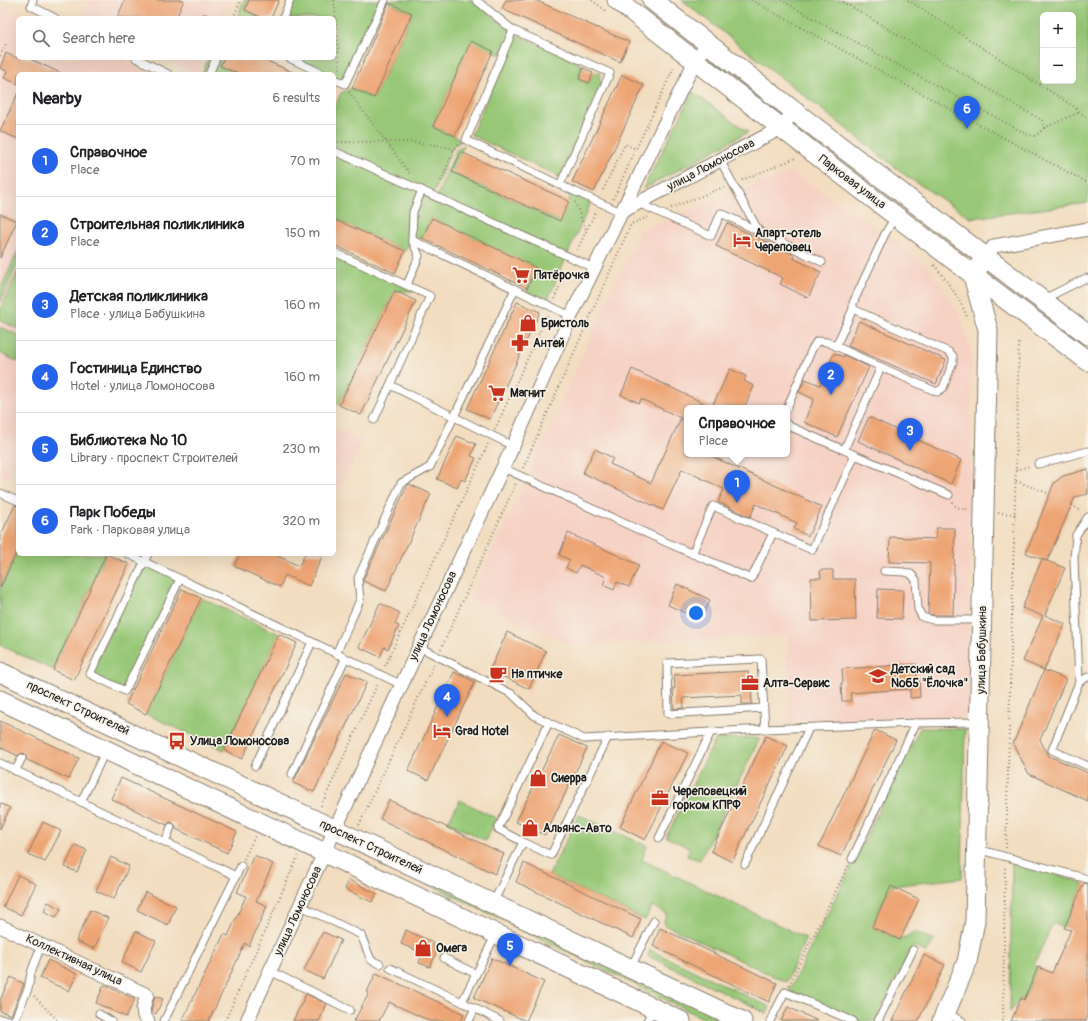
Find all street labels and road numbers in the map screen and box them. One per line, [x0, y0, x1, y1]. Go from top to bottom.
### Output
street label: улица Ломоносова [664, 135, 758, 195]
street label: Парковая улица [815, 152, 889, 213]
street label: улица Ломоносова [405, 569, 460, 664]
street label: улица Бабушкина [974, 605, 990, 695]
street label: проспект Строителей [24, 678, 132, 739]
street label: проспект Строителей [317, 817, 425, 878]
street label: улица Ломоносова [270, 864, 325, 959]
street label: Коллективная улица [23, 931, 125, 989]

